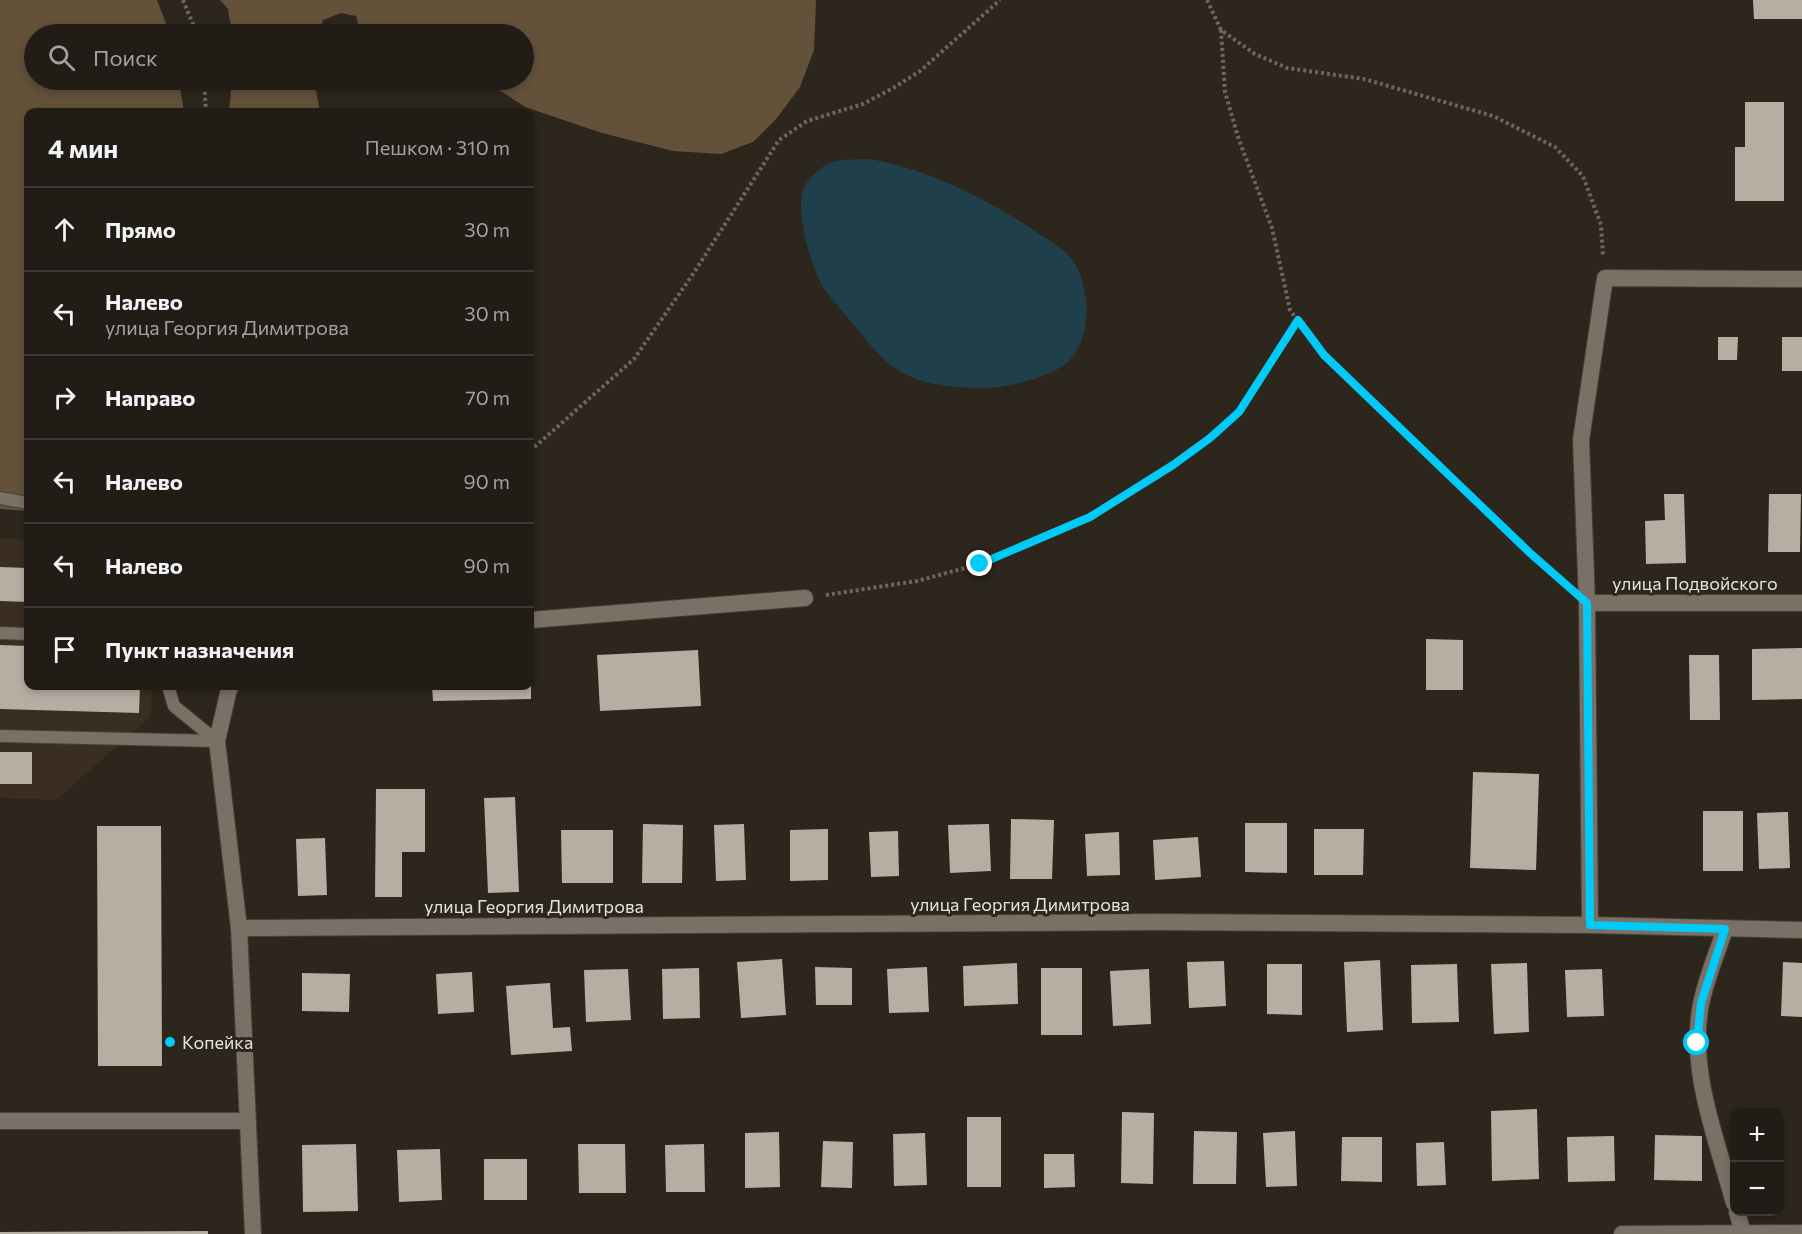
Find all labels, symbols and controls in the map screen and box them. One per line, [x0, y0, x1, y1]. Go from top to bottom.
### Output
search box [24, 24, 534, 90]
icon: search [45, 41, 78, 74]
text: Поиск [93, 44, 158, 71]
text: 4 мин [48, 132, 118, 163]
text: Пешком · 310 m [365, 135, 510, 159]
icon: ahead [48, 213, 81, 246]
text: Прямо [105, 216, 176, 243]
text: 30 m [464, 217, 510, 241]
text: Налево [105, 288, 183, 315]
icon: left [48, 297, 81, 330]
text: 30 m [464, 301, 510, 325]
text: улица Георгия Димитрова [105, 315, 349, 339]
icon: right [48, 381, 81, 414]
text: Направо [105, 384, 195, 411]
text: 70 m [465, 385, 510, 409]
icon: left [48, 465, 81, 498]
text: Налево [105, 468, 183, 495]
text: 90 m [464, 469, 510, 493]
icon: left [48, 549, 81, 582]
route end [966, 550, 992, 576]
text: Налево [105, 552, 183, 579]
text: 90 m [464, 553, 510, 577]
street label: улица Подвойского [1612, 572, 1778, 594]
icon: arrive [48, 633, 81, 666]
text: Пункт назначения [105, 636, 294, 663]
street label: улица Георгия Димитрова [910, 893, 1130, 915]
street label: улица Георгия Димитрова [424, 895, 644, 917]
route start [1683, 1029, 1709, 1055]
place label: Копейка [182, 1031, 253, 1053]
marker: Копейка [163, 1035, 177, 1049]
map controls [1730, 1108, 1784, 1216]
button: + [1730, 1108, 1784, 1162]
button: − [1730, 1162, 1784, 1216]

